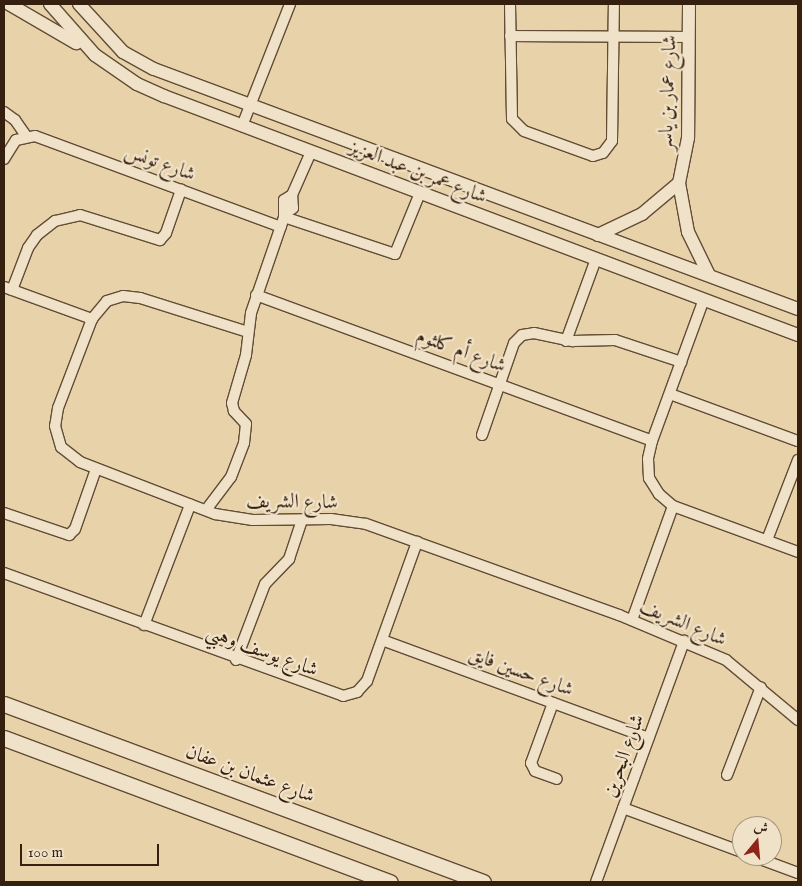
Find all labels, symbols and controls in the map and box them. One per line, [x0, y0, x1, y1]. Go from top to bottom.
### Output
street label: شارع عمار بن ياسر [654, 35, 682, 151]
street label: شارع عمر بن عبد العزيز [346, 135, 490, 209]
street label: شارع تونس [121, 139, 199, 187]
street label: شارع أم كلثوم [413, 324, 509, 378]
street label: شارع الشريف [246, 489, 338, 515]
street label: شارع الشريف [636, 594, 730, 652]
street label: شارع يوسف وهبي [203, 620, 321, 682]
street label: شارع حسين فايق [465, 642, 577, 702]
street label: شارع البحرين [598, 711, 650, 801]
street label: شارع عثمان بن عفان [182, 740, 318, 808]
north arrow [732, 816, 782, 866]
text: ش [752, 817, 770, 838]
scale bar [22, 834, 161, 866]
text: 100 m [28, 843, 63, 862]

